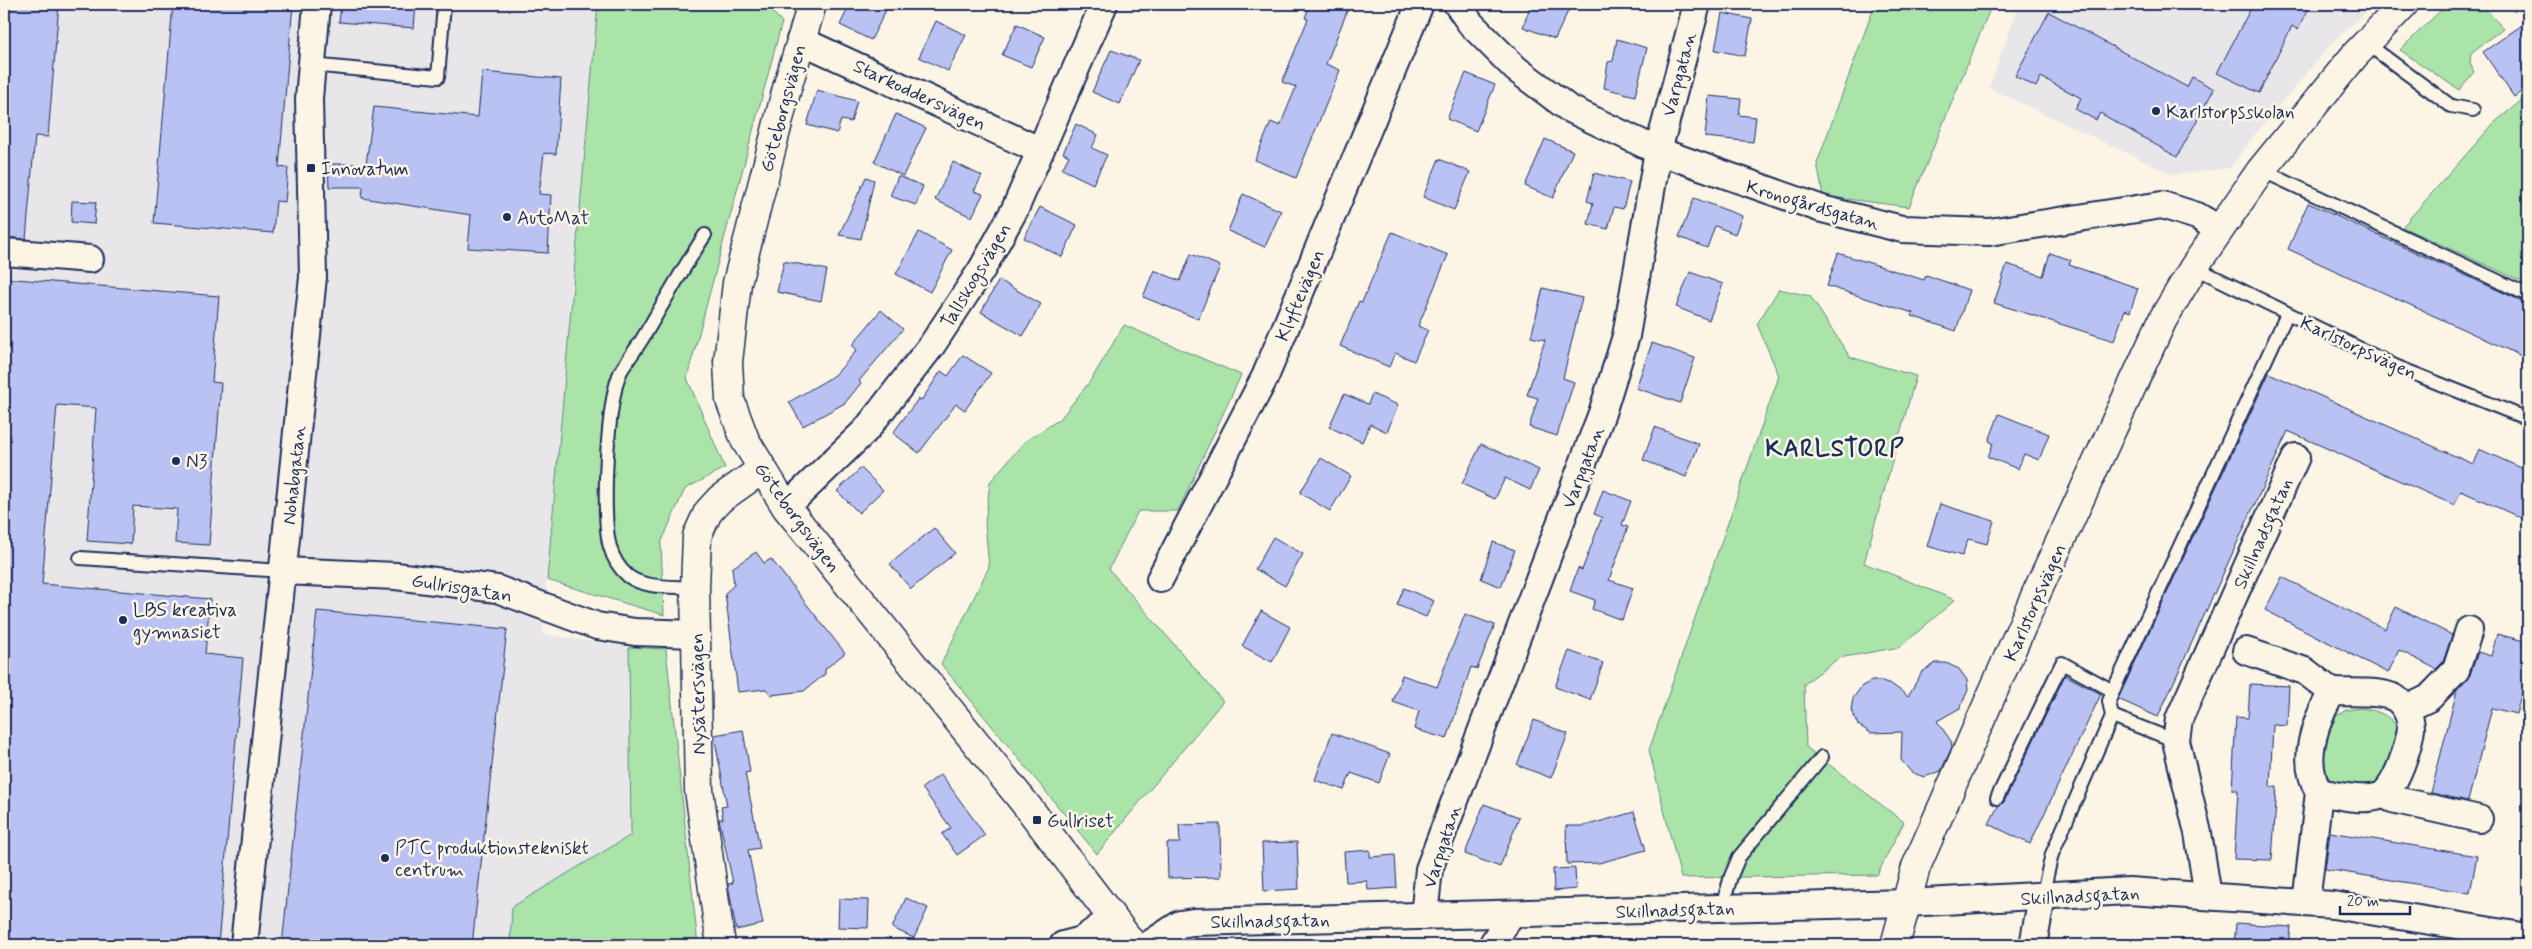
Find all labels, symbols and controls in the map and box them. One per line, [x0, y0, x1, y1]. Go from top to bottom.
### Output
street label: Varpgatan [1656, 29, 1704, 120]
street label: Göteborgsvägen [754, 42, 813, 175]
street label: Starkoddersvägen [849, 54, 990, 138]
place label: Karlstorpsskolan [2166, 100, 2295, 125]
marker: Karlstorpsskolan [2150, 105, 2162, 117]
place label: Innovatum [321, 157, 409, 182]
marker: Innovatum [305, 162, 317, 174]
street label: Kronogårdsgatan [1742, 174, 1882, 239]
place label: AutoMat [517, 206, 589, 231]
marker: AutoMat [501, 211, 513, 223]
street label: Tallskogsvägen [935, 219, 1019, 334]
street label: Klyftevägen [1270, 246, 1332, 346]
street label: Karlstorpsvägen [2295, 310, 2421, 387]
street label: Varpgatan [1556, 423, 1611, 513]
street label: Nohabgatan [277, 424, 313, 526]
district label: KARLSTORP [1765, 434, 1905, 465]
place label: N3 [186, 450, 208, 475]
marker: N3 [170, 455, 182, 467]
street label: Göteborgsvägen [747, 457, 846, 579]
street label: Skillnadsgatan [2228, 474, 2302, 594]
street label: Karlstorpsvägen [1998, 540, 2073, 666]
street label: Gullrisgatan [409, 568, 514, 611]
place label: LBS kreativa gymnasiet [133, 598, 237, 646]
marker: LBS kreativa gymnasiet [117, 614, 129, 626]
street label: Nysätersvägen [685, 633, 713, 755]
street label: Varpgatan [1417, 801, 1469, 892]
place label: Gullriset [1047, 809, 1114, 834]
marker: Gullriset [1031, 814, 1043, 826]
place label: PTC produktionstekniskt centrum [395, 836, 589, 883]
marker: PTC produktionstekniskt centrum [379, 852, 391, 864]
street label: Skillnadsgatan [2020, 881, 2140, 915]
scale bar [2340, 884, 2410, 916]
text: 20 m [2347, 892, 2379, 912]
street label: Skillnadsgatan [1615, 896, 1735, 928]
street label: Skillnadsgatan [1210, 908, 1330, 938]

